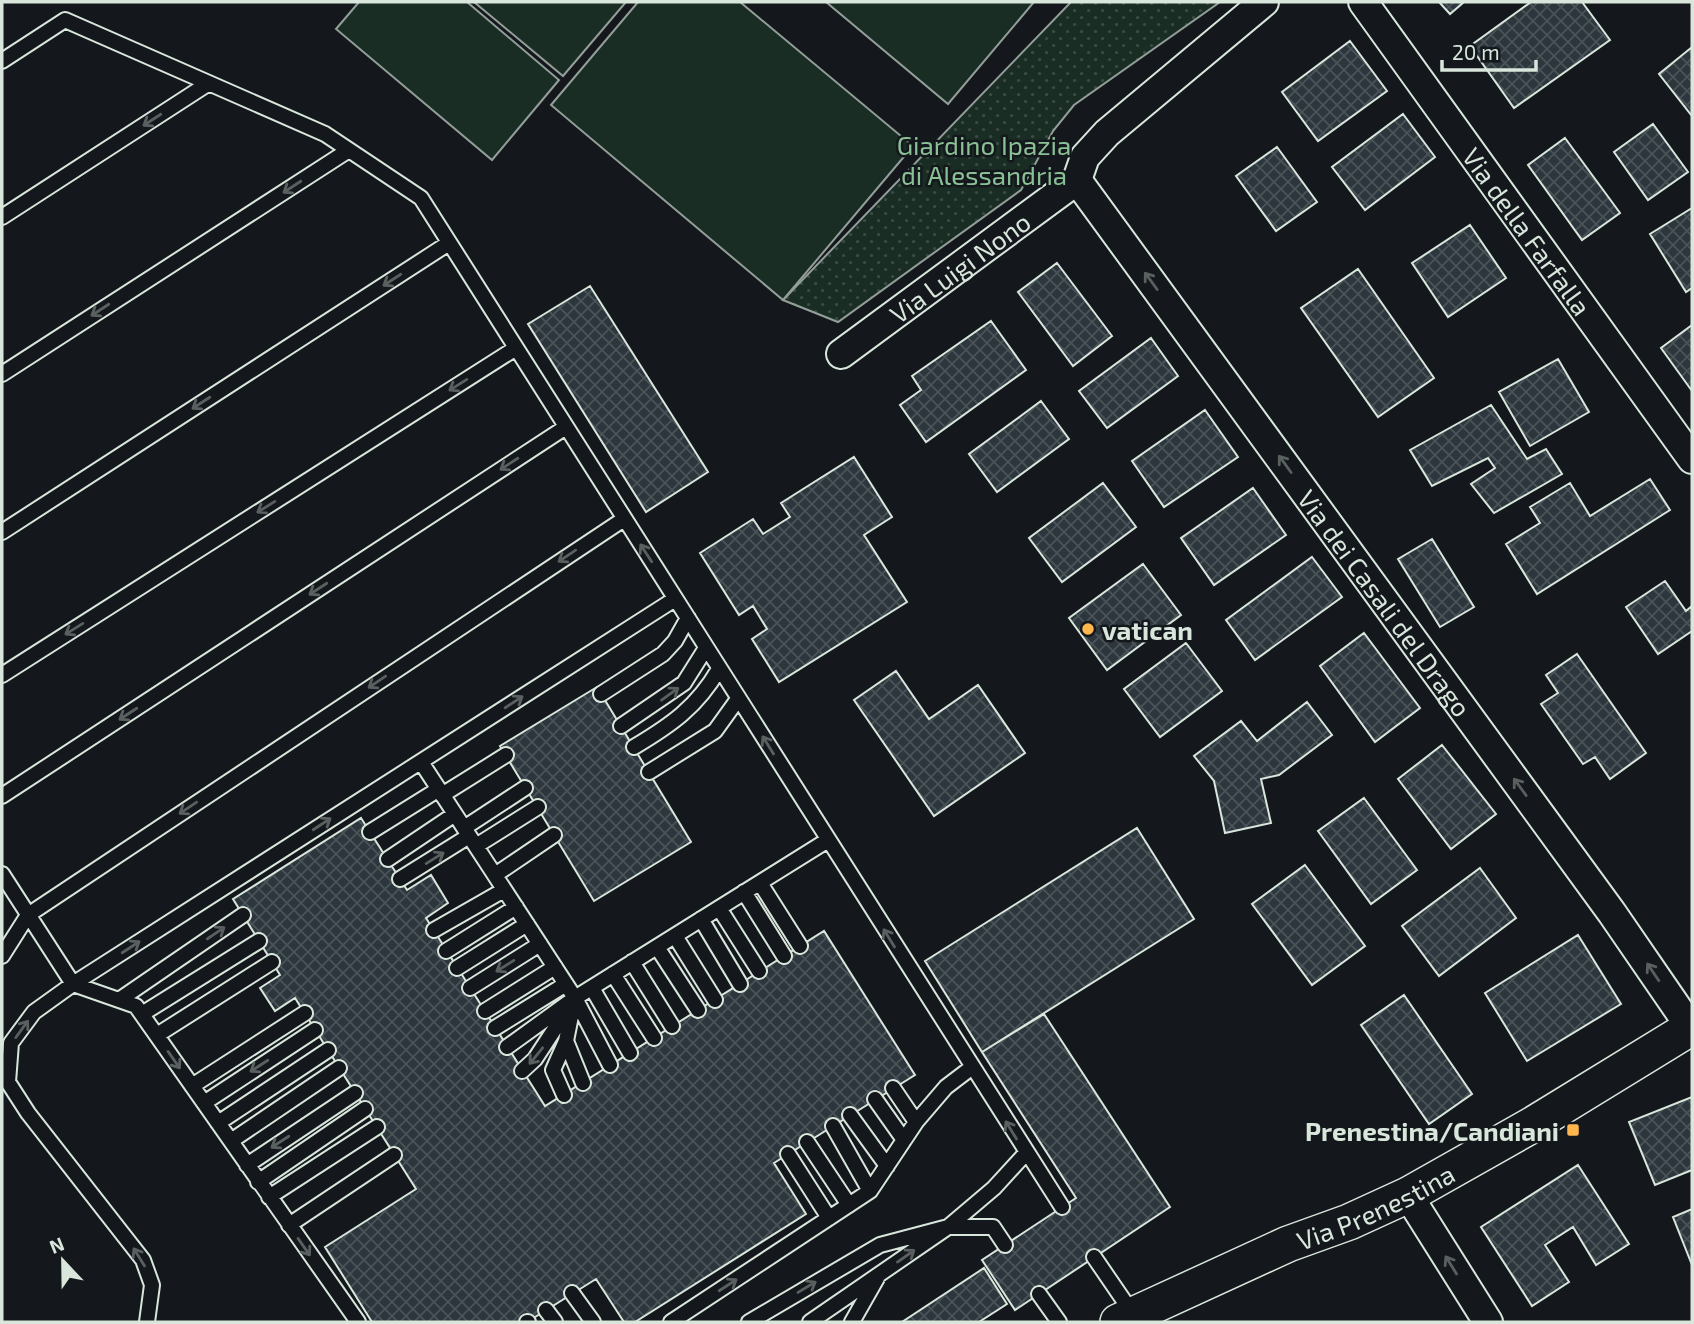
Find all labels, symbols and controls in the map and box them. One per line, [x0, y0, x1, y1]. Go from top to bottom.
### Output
scale bar [1442, 28, 1536, 72]
text: 20 m [1452, 39, 1500, 64]
one-way arrow [143, 113, 162, 128]
park label: Giardino Ipazia di Alessandria [897, 129, 1071, 190]
street label: Via della Farfalla [1457, 141, 1598, 321]
one-way arrow [282, 181, 302, 195]
street label: Via Luigi Nono [883, 205, 1036, 329]
one-way arrow [383, 272, 402, 287]
one-way arrow [1143, 272, 1158, 291]
one-way arrow [91, 304, 111, 318]
one-way arrow [449, 377, 468, 392]
one-way arrow [192, 396, 211, 411]
one-way arrow [1278, 455, 1293, 474]
one-way arrow [499, 457, 519, 471]
street label: Via dei Casali del Drago [1292, 483, 1478, 722]
one-way arrow [257, 500, 277, 514]
one-way arrow [638, 544, 652, 564]
one-way arrow [558, 549, 577, 564]
one-way arrow [309, 582, 329, 596]
place label: vatican [1102, 614, 1193, 645]
marker: vatican [1080, 621, 1096, 637]
one-way arrow [65, 622, 85, 636]
one-way arrow [368, 676, 388, 690]
one-way arrow [660, 686, 679, 701]
one-way arrow [504, 695, 523, 709]
one-way arrow [119, 706, 138, 721]
one-way arrow [760, 736, 774, 756]
one-way arrow [1513, 778, 1528, 796]
one-way arrow [179, 801, 198, 815]
one-way arrow [312, 817, 332, 831]
one-way arrow [424, 850, 444, 864]
one-way arrow [206, 926, 225, 940]
one-way arrow [882, 928, 896, 948]
one-way arrow [120, 940, 140, 954]
one-way arrow [495, 959, 515, 973]
one-way arrow [1646, 962, 1660, 982]
one-way arrow [15, 1020, 29, 1039]
one-way arrow [528, 1046, 544, 1064]
one-way arrow [167, 1050, 181, 1069]
one-way arrow [250, 1060, 270, 1074]
place label: Prenestina/Candiani [1305, 1115, 1559, 1146]
one-way arrow [1003, 1121, 1018, 1140]
marker: Prenestina/Candiani [1565, 1122, 1581, 1138]
one-way arrow [271, 1136, 291, 1150]
street label: Via Prenestina [1292, 1157, 1459, 1255]
north arrow [28, 1226, 98, 1296]
text: N [46, 1232, 67, 1258]
one-way arrow [297, 1237, 311, 1256]
one-way arrow [132, 1248, 146, 1268]
one-way arrow [896, 1249, 915, 1263]
one-way arrow [1444, 1255, 1458, 1275]
one-way arrow [718, 1277, 737, 1292]
one-way arrow [797, 1280, 817, 1294]

